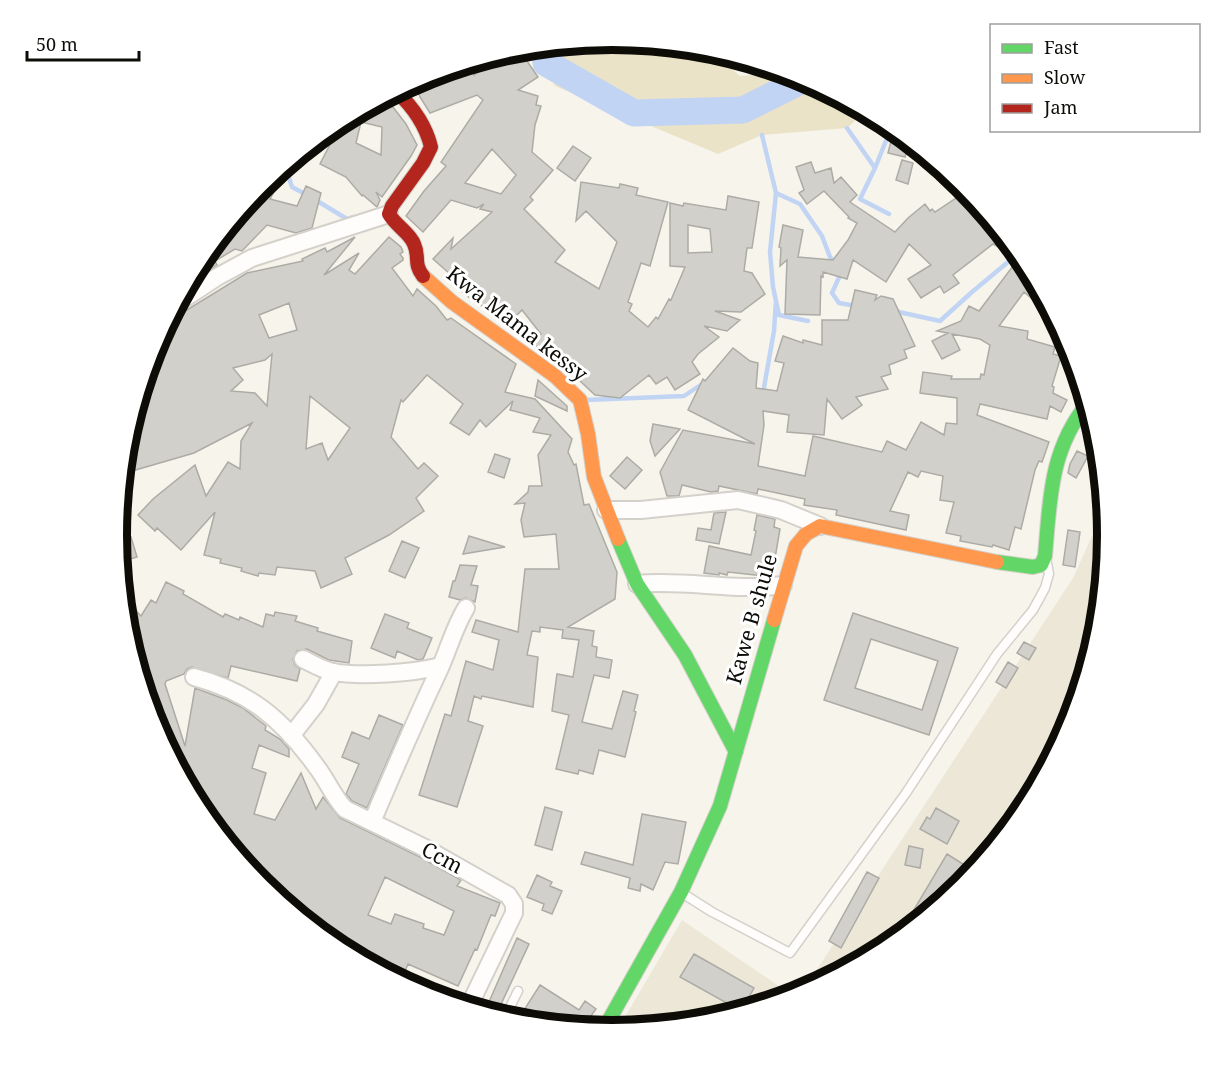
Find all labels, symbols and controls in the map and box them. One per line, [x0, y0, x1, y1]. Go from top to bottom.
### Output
scale bar [27, 24, 140, 62]
legend [990, 24, 1200, 132]
text: 50 m [36, 32, 78, 56]
text: Fast [1044, 35, 1079, 59]
text: Slow [1044, 65, 1086, 89]
text: Jam [1043, 95, 1078, 119]
street label: Kwa Mama kessy [441, 259, 594, 387]
street label: Kawe B shule [719, 550, 783, 687]
street label: Ccm [417, 835, 468, 880]

